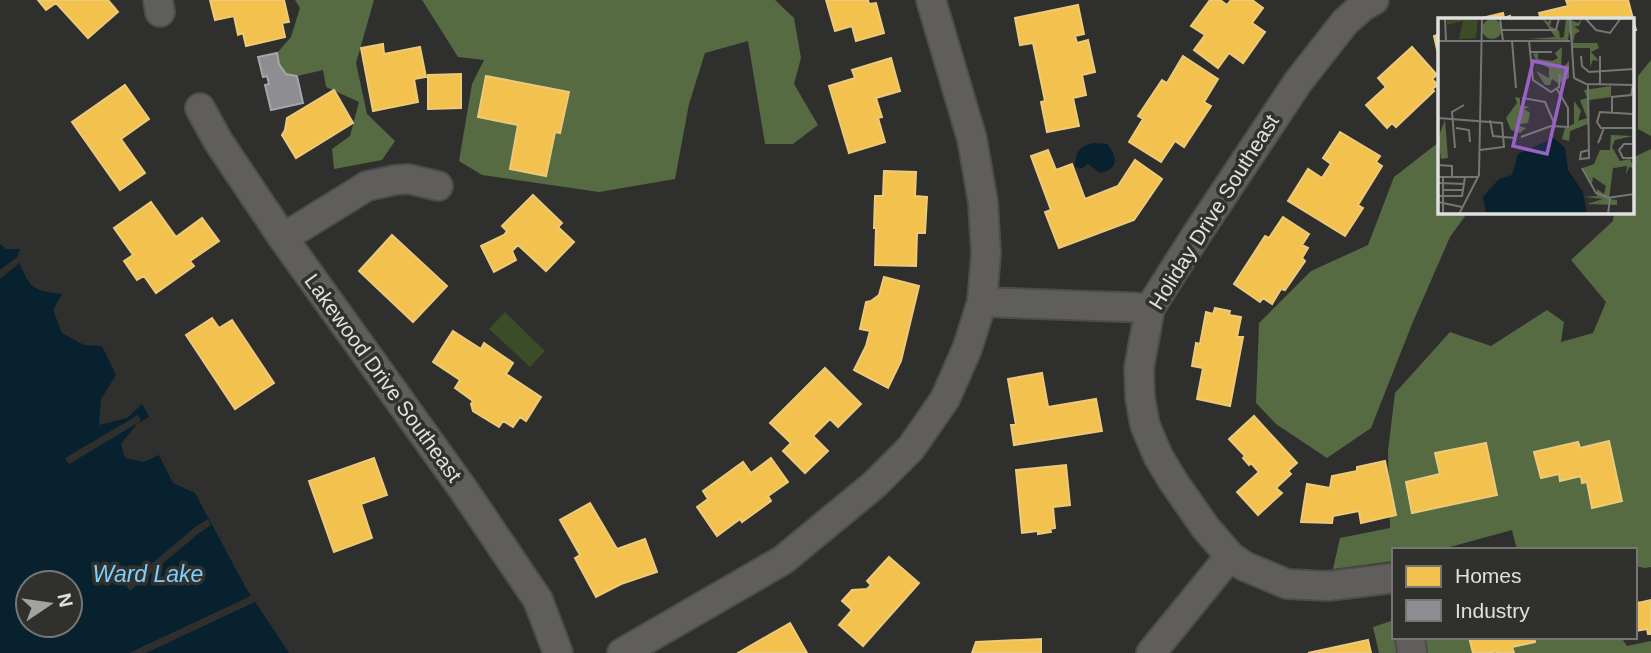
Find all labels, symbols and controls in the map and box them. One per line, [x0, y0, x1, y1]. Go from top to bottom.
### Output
inset map [1438, 18, 1634, 214]
street label: Holiday Drive Southeast [1144, 110, 1283, 313]
street label: Lakewood Drive Southeast [300, 269, 467, 486]
legend [1392, 548, 1637, 639]
water label: Ward Lake [93, 561, 203, 587]
text: Homes [1455, 564, 1522, 587]
north arrow [14, 569, 84, 639]
text: N [53, 591, 77, 609]
text: Industry [1455, 599, 1530, 622]

